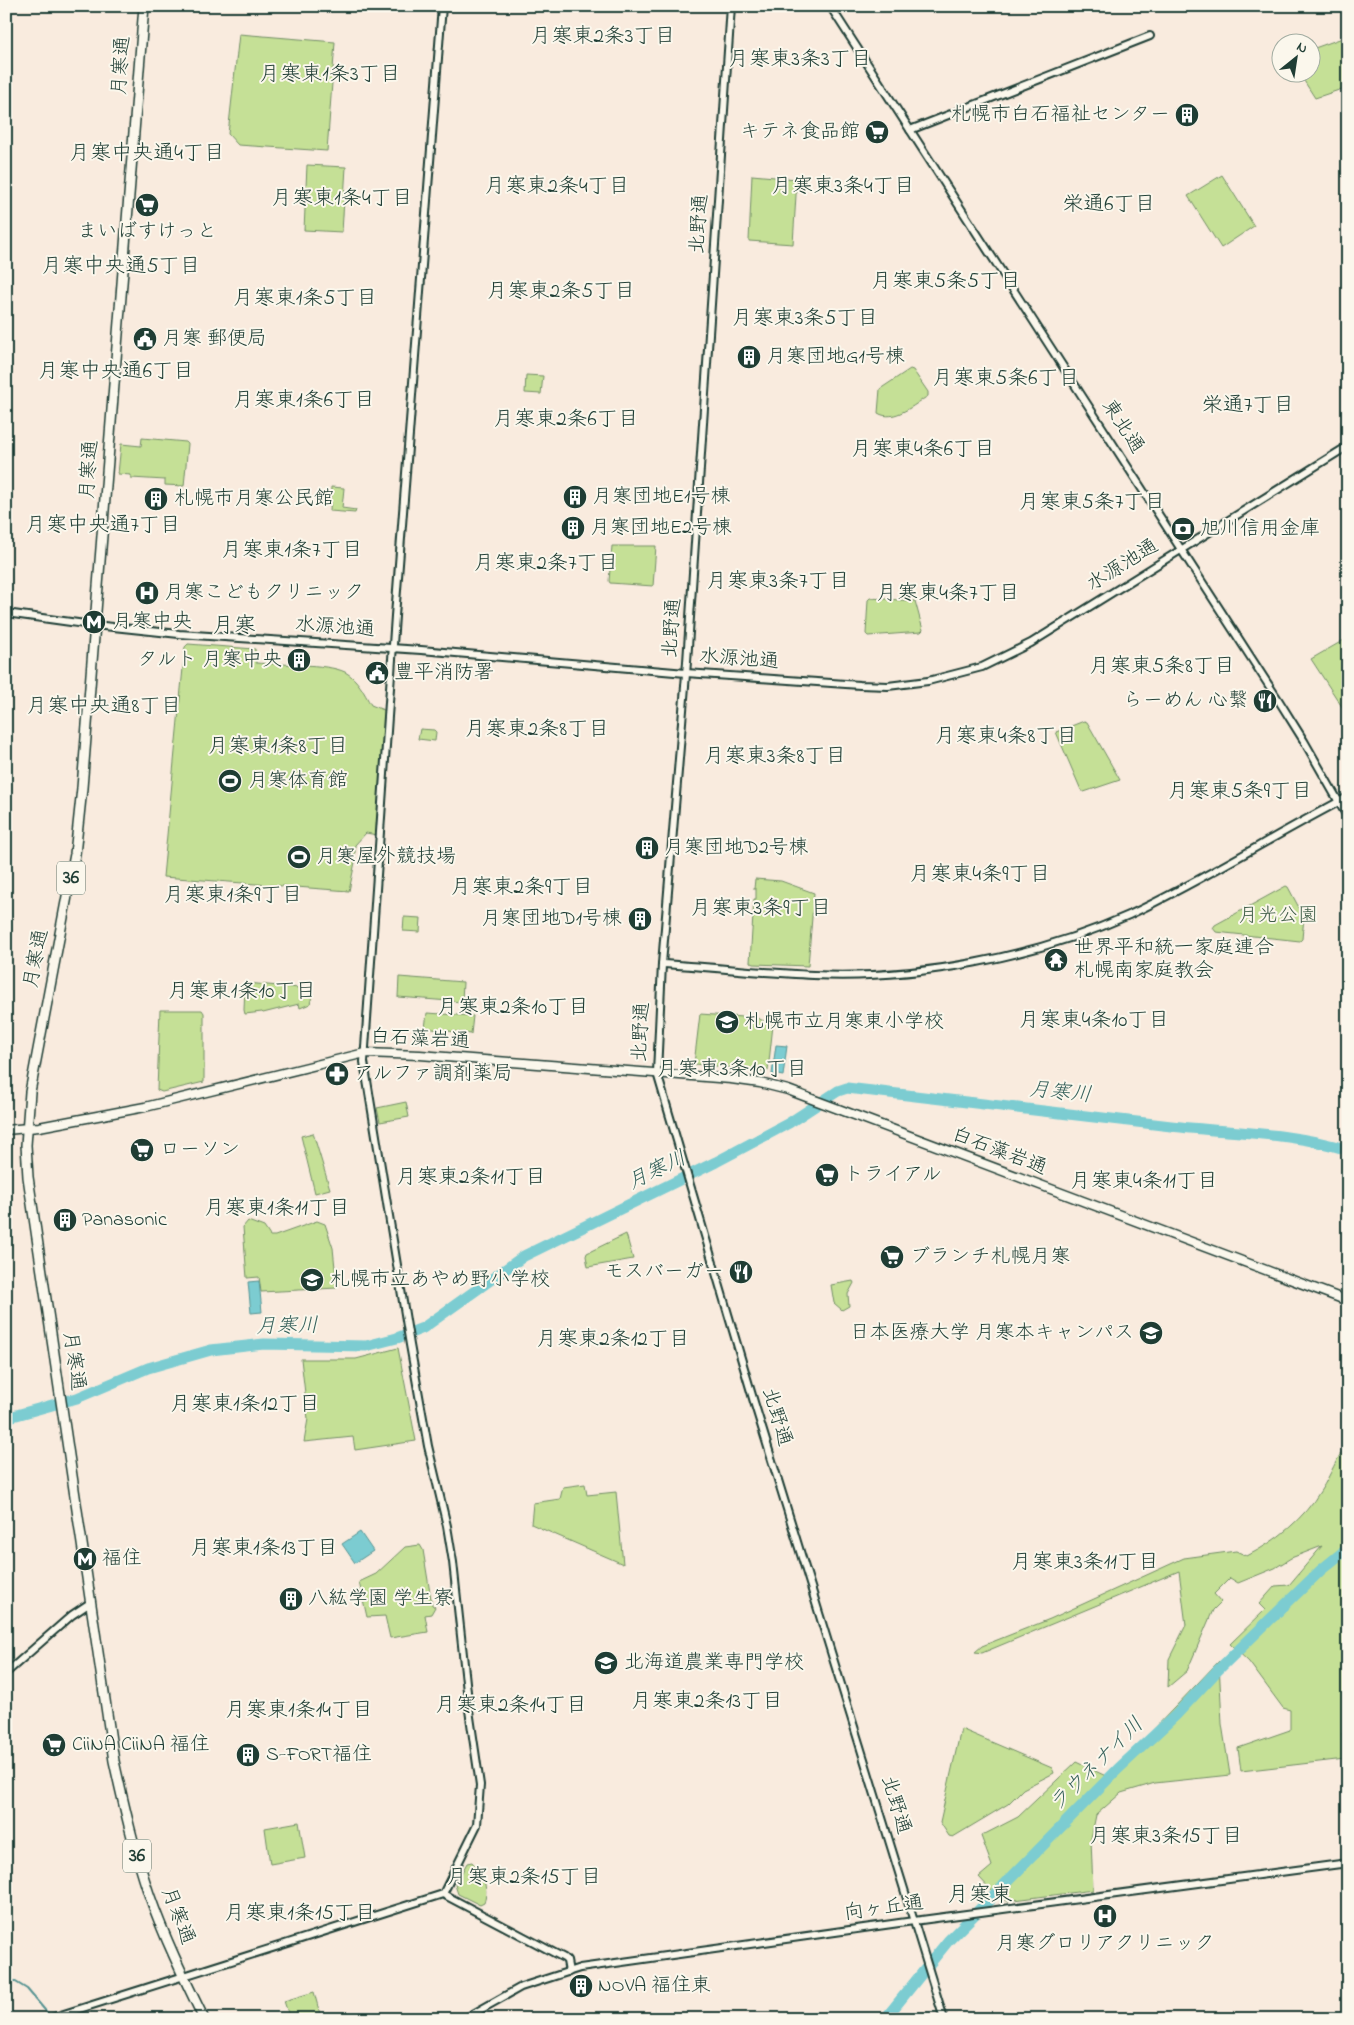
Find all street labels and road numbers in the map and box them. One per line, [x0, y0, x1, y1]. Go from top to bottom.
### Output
street label: 月寒通 [105, 35, 139, 97]
street label: 北野通 [683, 193, 717, 255]
street label: 東北通 [1094, 394, 1150, 460]
street label: 月寒通 [73, 439, 107, 501]
street label: 水源池通 [1081, 533, 1165, 599]
street label: 北野通 [656, 597, 690, 659]
street label: 水源池通 [294, 611, 376, 645]
street label: 水源池通 [698, 643, 780, 677]
road number: 36 [57, 861, 85, 894]
street label: 月寒通 [17, 927, 57, 991]
street label: 北野通 [626, 1001, 658, 1063]
street label: 白石藻岩通 [369, 1023, 471, 1057]
street label: 白石藻岩通 [947, 1121, 1051, 1183]
street label: 月寒通 [54, 1329, 92, 1393]
street label: 北野通 [753, 1384, 799, 1450]
street label: 北野通 [872, 1772, 918, 1838]
road number: 36 [123, 1840, 151, 1872]
street label: 月寒通 [153, 1883, 201, 1949]
street label: 向ヶ丘通 [842, 1889, 926, 1929]

